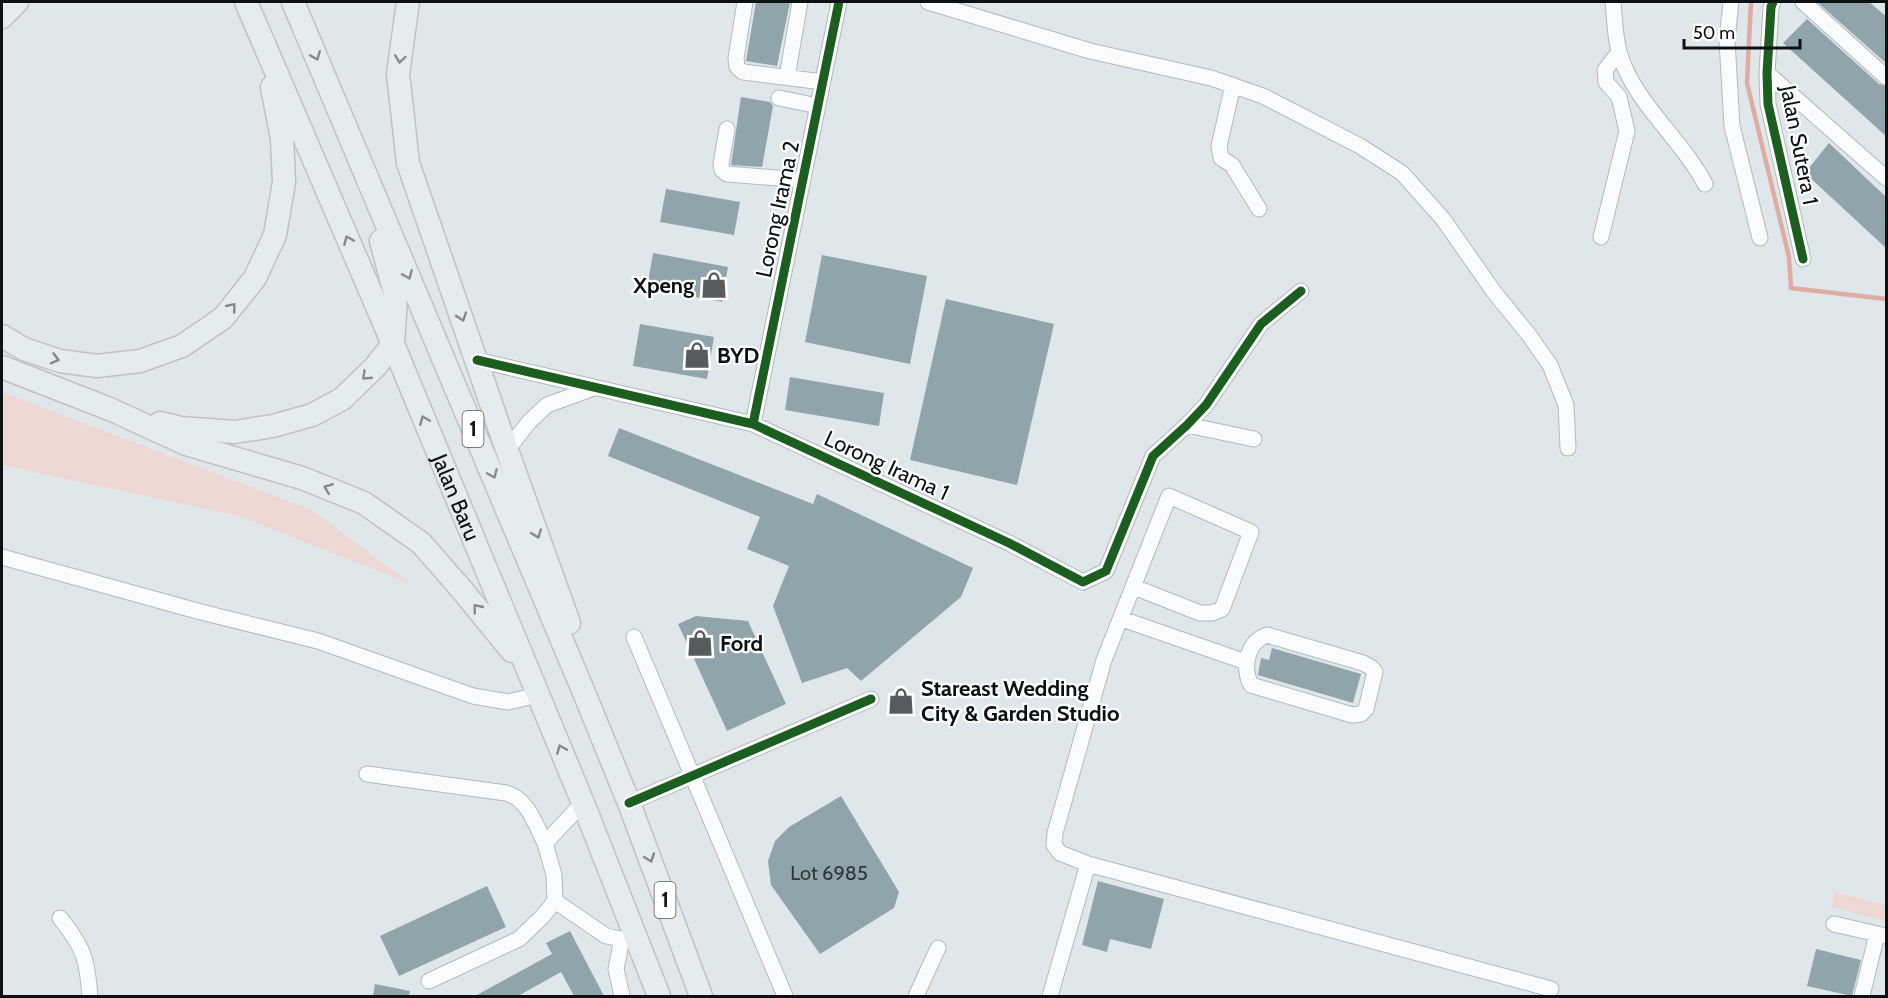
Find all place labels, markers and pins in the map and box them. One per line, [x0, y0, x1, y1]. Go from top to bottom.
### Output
shop icon: Xpeng [699, 270, 729, 300]
place label: Xpeng [632, 272, 694, 299]
shop icon: BYD [682, 340, 712, 370]
place label: BYD [717, 342, 759, 369]
shop icon: Ford [685, 628, 715, 658]
place label: Ford [720, 630, 763, 657]
place label: Stareast Wedding City & Garden Studio [921, 675, 1119, 727]
shop icon: Stareast Wedding City & Garden Studio [886, 686, 916, 716]

